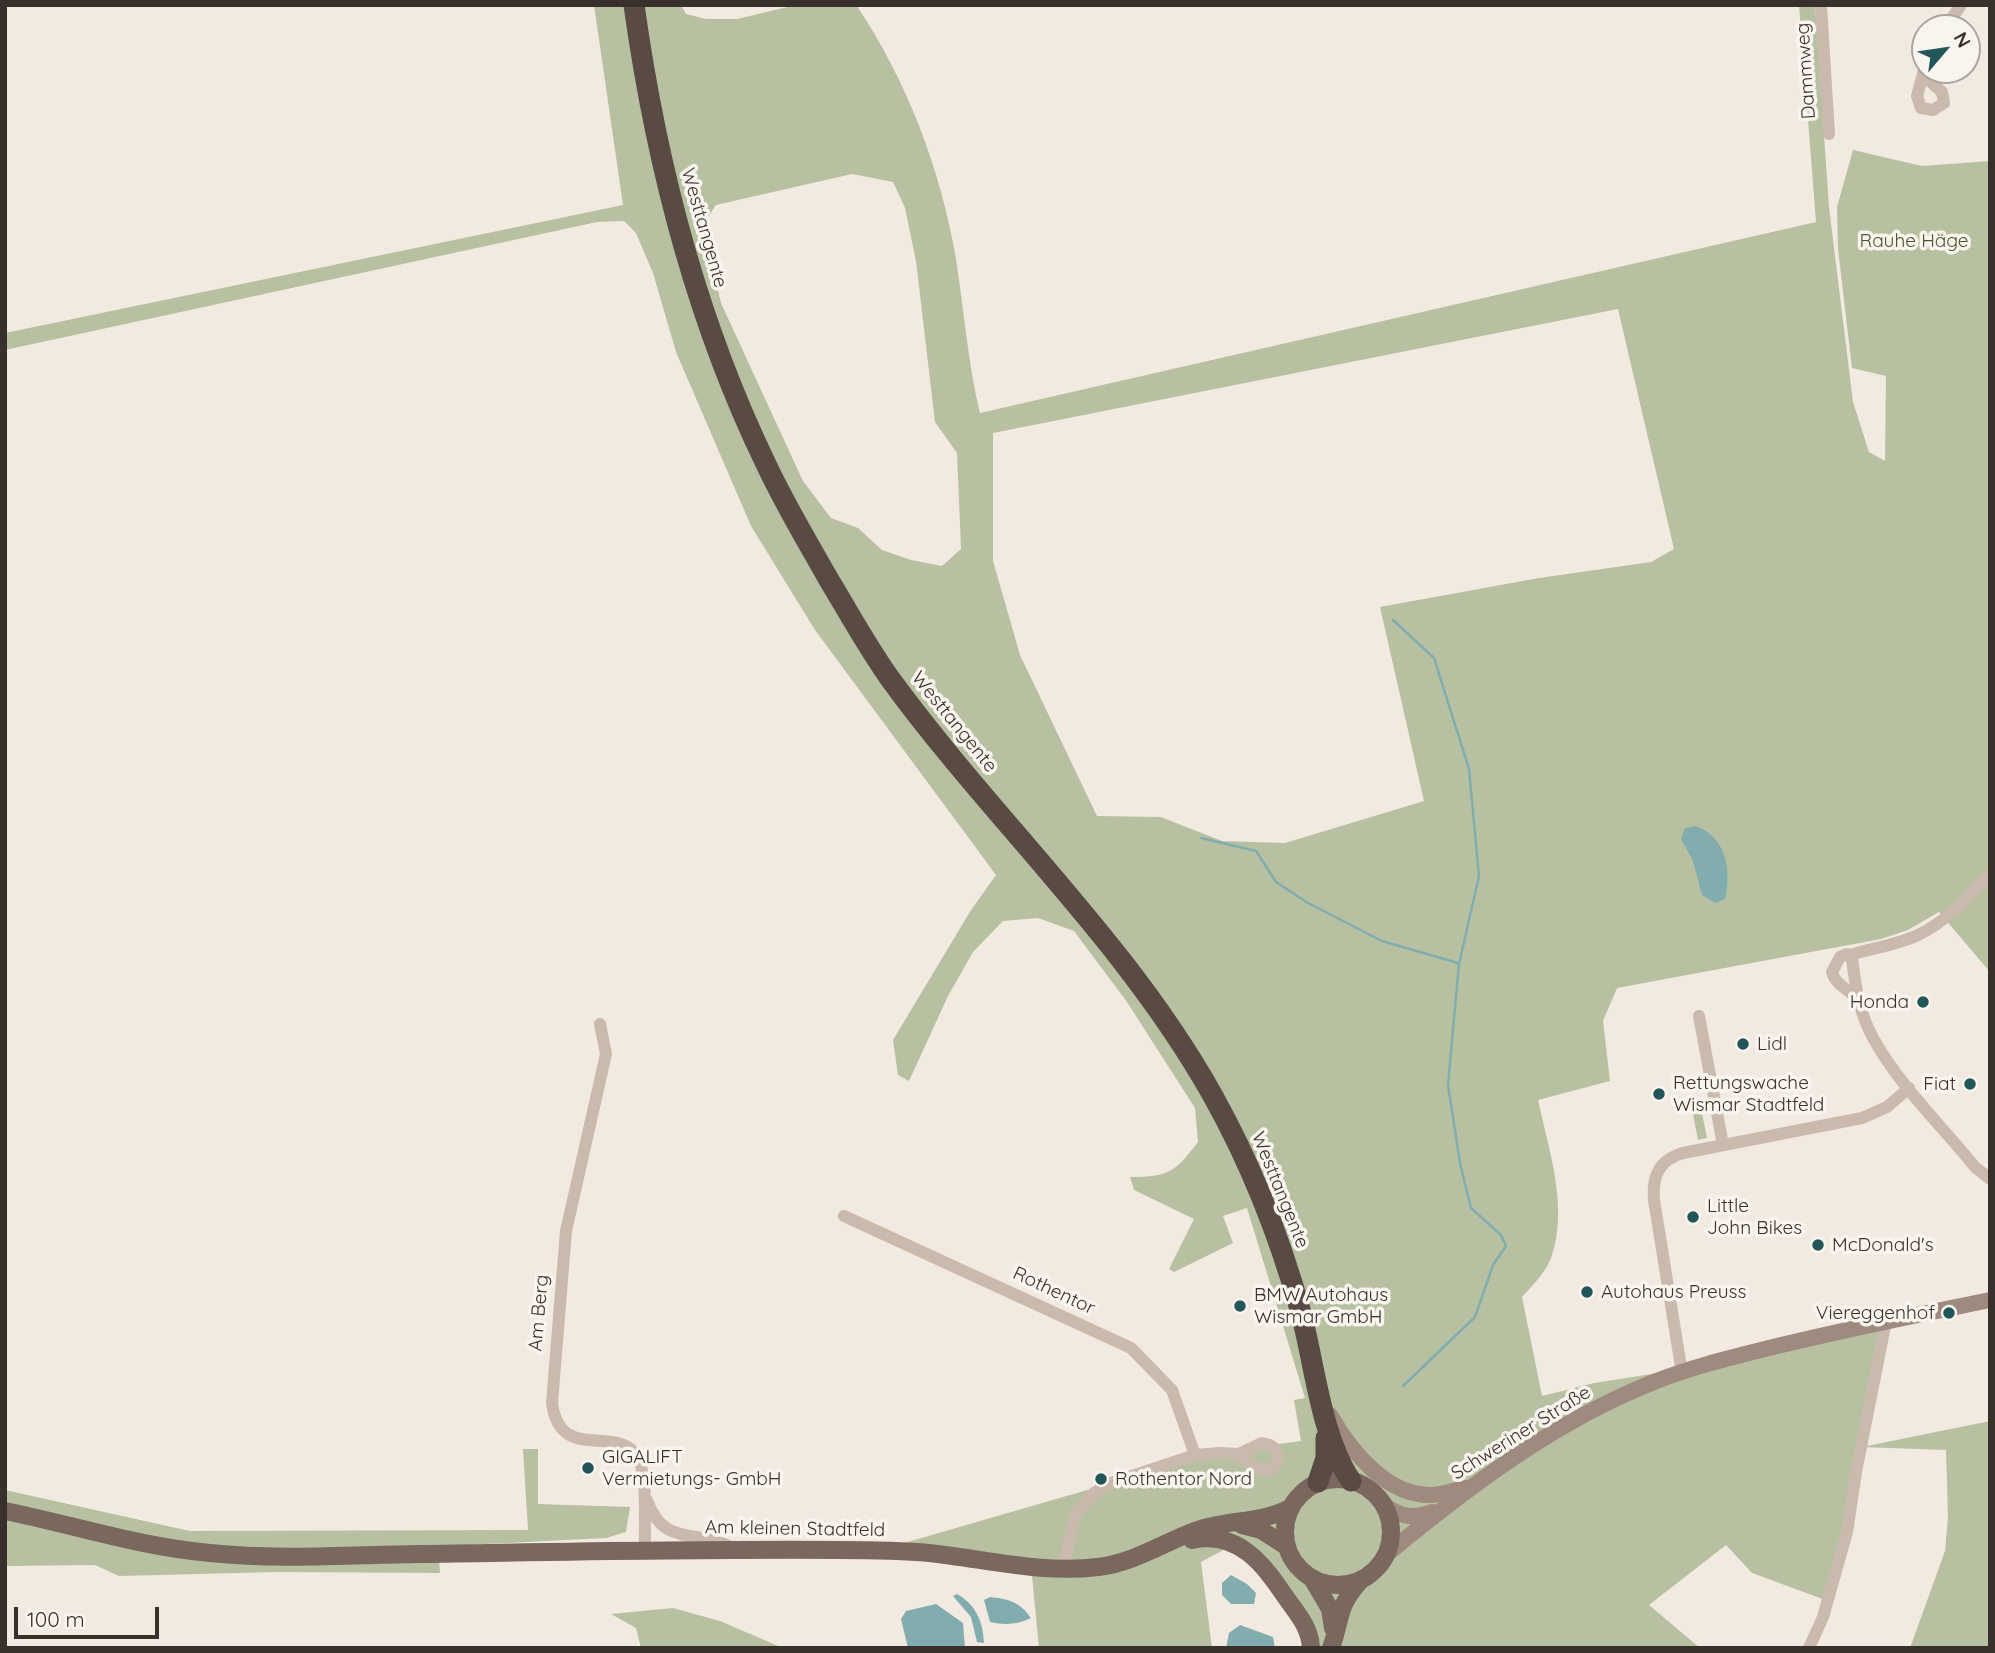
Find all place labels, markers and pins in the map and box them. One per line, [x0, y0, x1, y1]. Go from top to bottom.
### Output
place label: Honda [1850, 991, 1909, 1013]
marker: Honda [1915, 994, 1931, 1010]
place label: Lidl [1757, 1033, 1787, 1055]
marker: Lidl [1735, 1036, 1751, 1052]
place label: Rettungswache Wismar Stadtfeld [1673, 1072, 1824, 1116]
place label: Fiat [1923, 1073, 1956, 1095]
marker: Fiat [1962, 1076, 1978, 1092]
marker: Rettungswache Wismar Stadtfeld [1651, 1086, 1667, 1102]
place label: Little John Bikes [1707, 1195, 1802, 1239]
marker: Little John Bikes [1685, 1209, 1701, 1225]
place label: McDonald's [1832, 1234, 1934, 1256]
marker: McDonald's [1810, 1237, 1826, 1253]
place label: Autohaus Preuss [1601, 1281, 1746, 1303]
place label: BMW Autohaus Wismar GmbH [1254, 1284, 1388, 1328]
marker: Autohaus Preuss [1579, 1284, 1595, 1300]
marker: BMW Autohaus Wismar GmbH [1232, 1298, 1248, 1314]
place label: Viereggenhof [1816, 1302, 1935, 1324]
marker: Viereggenhof [1941, 1305, 1957, 1321]
place label: GIGALIFT Vermietungs- GmbH [602, 1446, 782, 1490]
marker: GIGALIFT Vermietungs- GmbH [580, 1460, 596, 1476]
place label: Rothentor Nord [1115, 1468, 1252, 1490]
marker: Rothentor Nord [1093, 1471, 1109, 1487]

